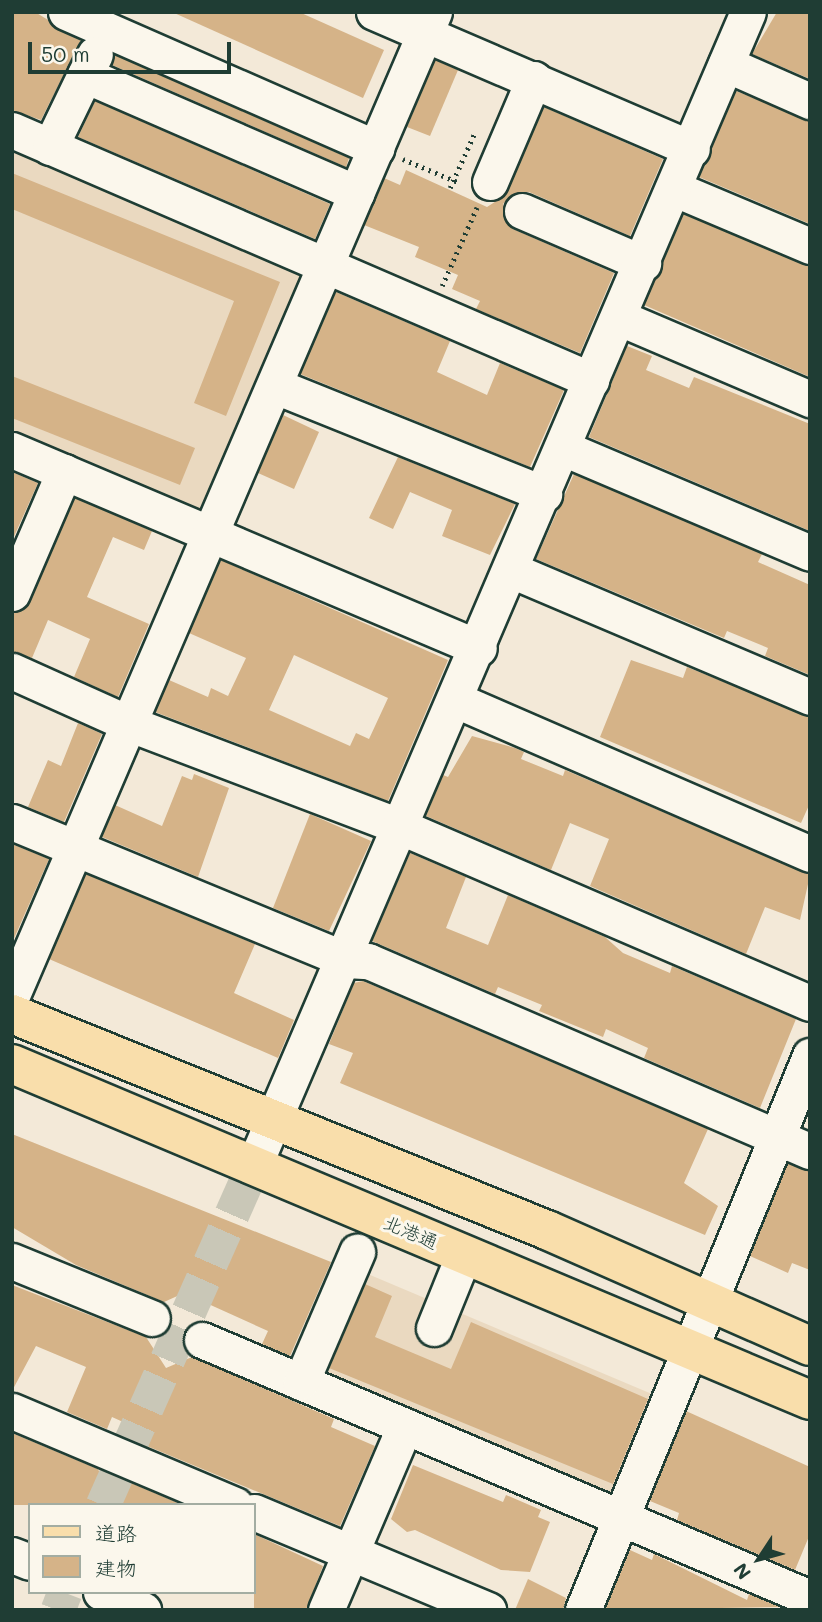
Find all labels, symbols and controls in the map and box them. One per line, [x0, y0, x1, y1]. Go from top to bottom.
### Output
scale bar [32, 28, 234, 72]
text: 50 m [41, 40, 90, 67]
street label: 北港通 [380, 1210, 442, 1254]
legend [28, 1503, 256, 1594]
text: 道路 [95, 1519, 137, 1546]
north arrow [724, 1524, 794, 1594]
text: 建物 [95, 1554, 137, 1581]
text: N [727, 1558, 756, 1585]

